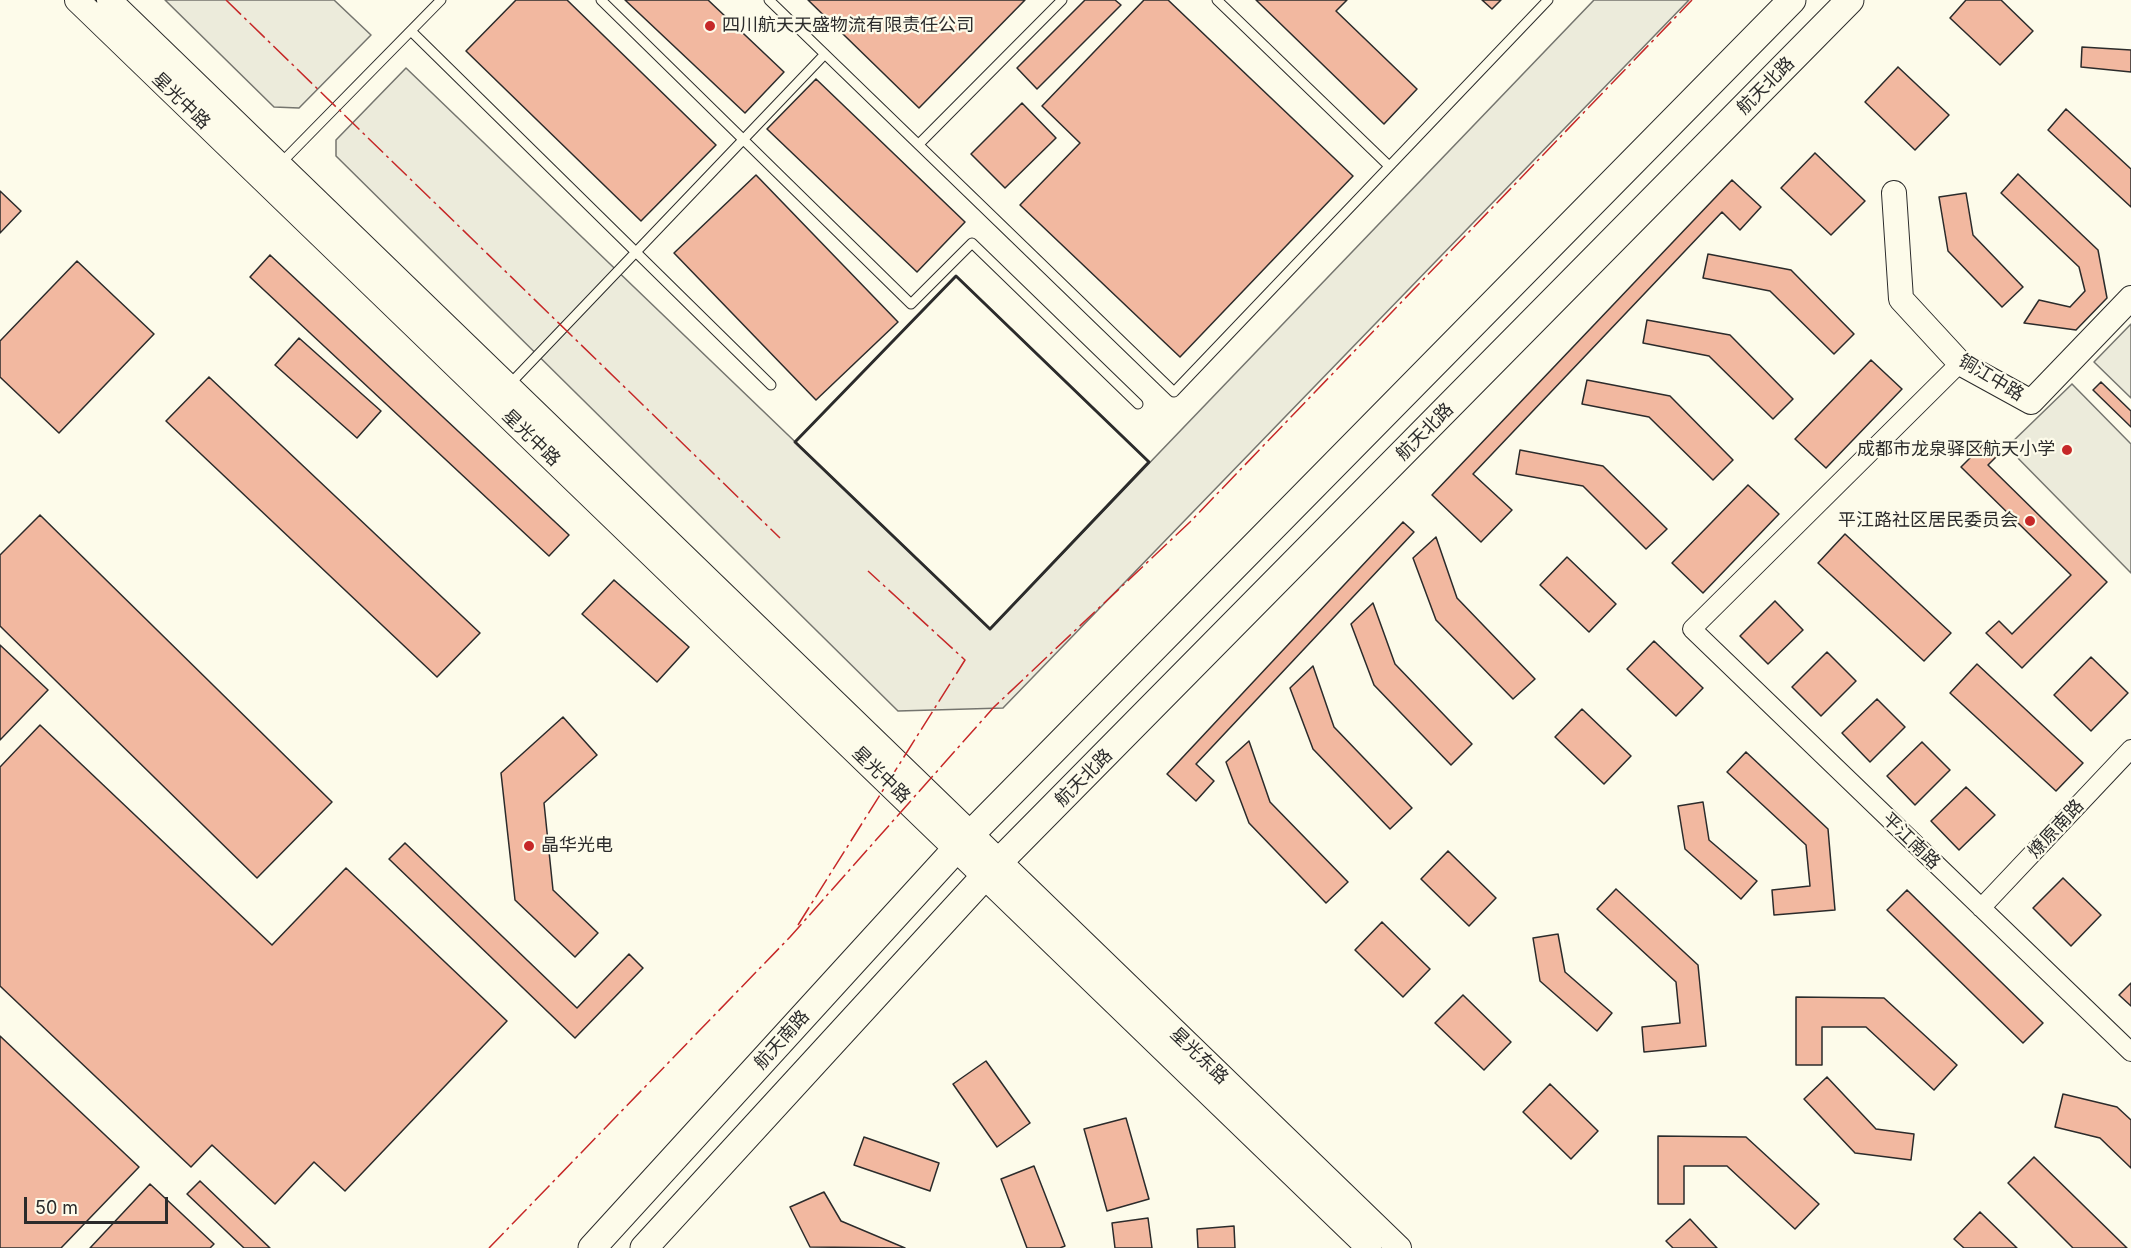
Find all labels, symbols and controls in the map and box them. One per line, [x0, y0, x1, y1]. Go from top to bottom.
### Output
place label: 四川航天天盛物流有限责任公司 [722, 15, 974, 37]
marker: 四川航天天盛物流有限责任公司 [703, 19, 717, 33]
street label: 航天北路 [1733, 53, 1799, 119]
street label: 星光中路 [148, 68, 214, 134]
street label: 铜江中路 [1955, 350, 2027, 406]
street label: 航天北路 [1392, 399, 1458, 465]
street label: 星光中路 [498, 405, 564, 471]
place label: 成都市龙泉驿区航天小学 [1857, 439, 2055, 461]
marker: 成都市龙泉驿区航天小学 [2060, 443, 2074, 457]
place label: 平江路社区居民委员会 [1838, 510, 2018, 532]
marker: 平江路社区居民委员会 [2023, 514, 2037, 528]
street label: 星光中路 [848, 742, 914, 808]
street label: 航天北路 [1051, 745, 1117, 811]
street label: 燎原南路 [2024, 795, 2088, 863]
street label: 平江南路 [1878, 808, 1944, 874]
place label: 晶华光电 [541, 835, 613, 857]
marker: 晶华光电 [522, 839, 536, 853]
street label: 航天南路 [750, 1006, 814, 1074]
street label: 星光东路 [1166, 1023, 1232, 1089]
scale bar [27, 1185, 171, 1223]
text: 50 m [35, 1197, 78, 1218]

